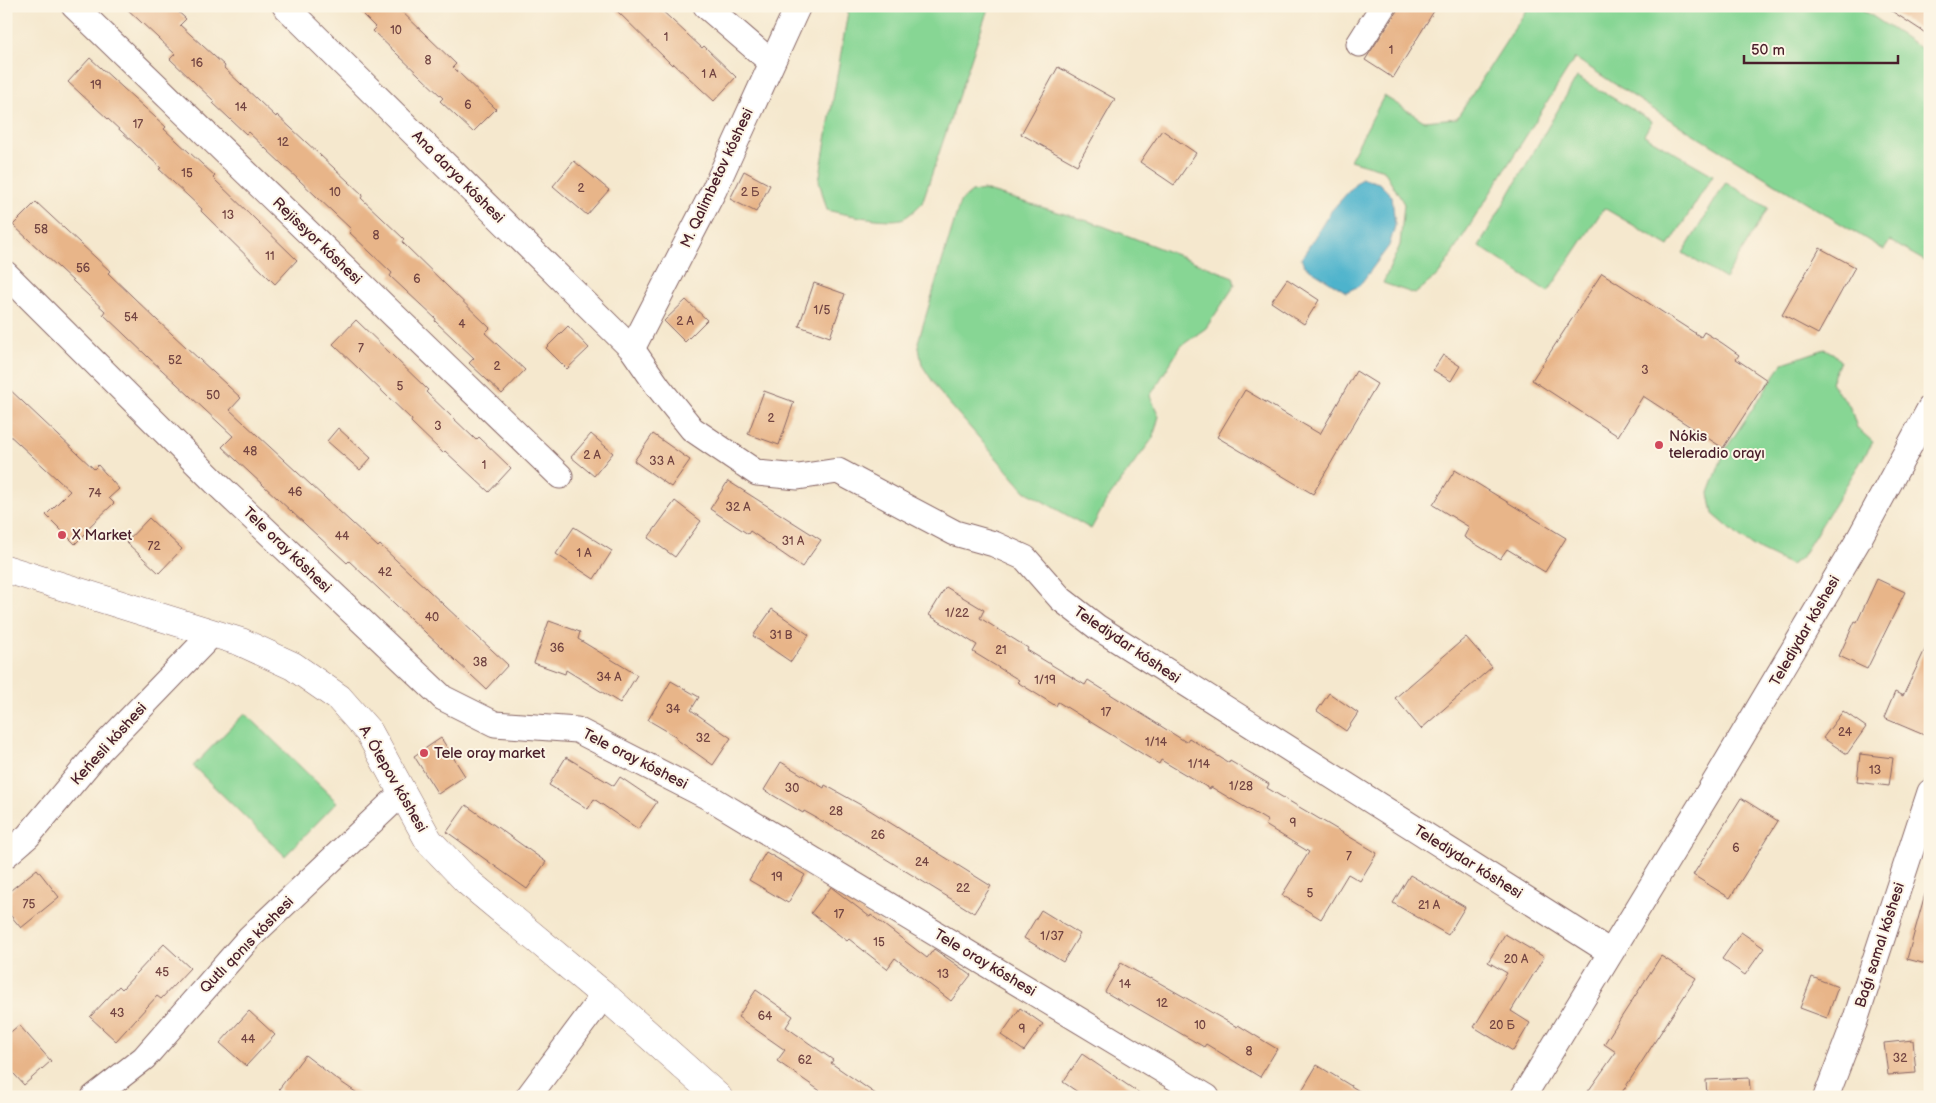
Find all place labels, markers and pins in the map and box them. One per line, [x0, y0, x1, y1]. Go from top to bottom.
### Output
place label: Nókis teleradio orayı [1669, 427, 1765, 463]
marker: Nókis teleradio orayı [1653, 439, 1665, 451]
place label: X Market [71, 526, 132, 545]
marker: X Market [56, 529, 68, 541]
place label: Tele oray market [434, 744, 546, 763]
marker: Tele oray market [418, 747, 430, 759]

